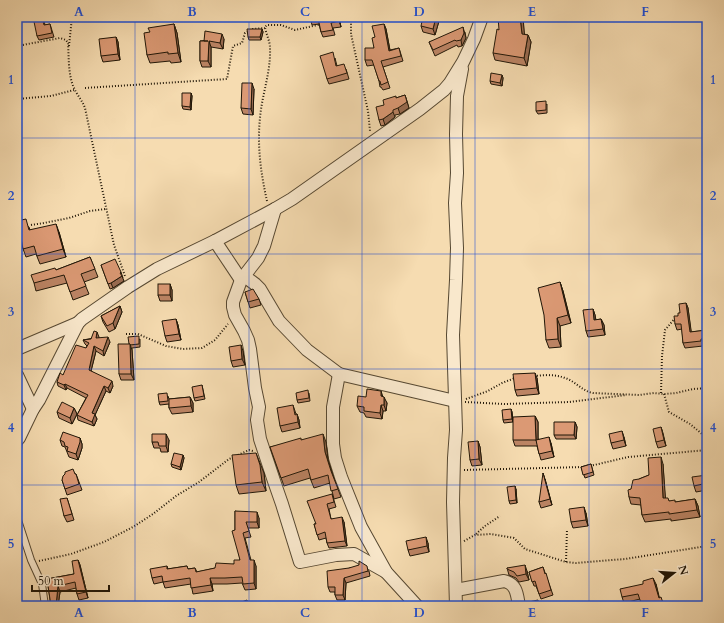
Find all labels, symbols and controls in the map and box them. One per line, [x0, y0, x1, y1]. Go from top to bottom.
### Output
text: A [74, 3, 84, 21]
text: B [187, 3, 197, 21]
text: C [300, 3, 310, 21]
text: D [413, 3, 425, 21]
text: E [528, 3, 536, 21]
text: F [641, 3, 649, 21]
text: 1 [8, 71, 14, 89]
text: 1 [710, 71, 716, 89]
text: 2 [8, 187, 15, 205]
text: 2 [710, 187, 717, 205]
text: 3 [8, 303, 15, 321]
text: 3 [710, 303, 717, 321]
text: 4 [8, 419, 15, 437]
text: 4 [710, 419, 717, 437]
text: 5 [8, 535, 14, 553]
text: 5 [710, 535, 716, 553]
north arrow [654, 553, 694, 593]
text: N [675, 563, 692, 577]
scale bar [32, 567, 109, 593]
text: 50 m [38, 573, 65, 589]
text: A [74, 604, 84, 622]
text: B [187, 604, 197, 622]
text: C [300, 604, 310, 622]
text: D [413, 604, 425, 622]
text: E [528, 604, 536, 622]
text: F [641, 604, 649, 622]

